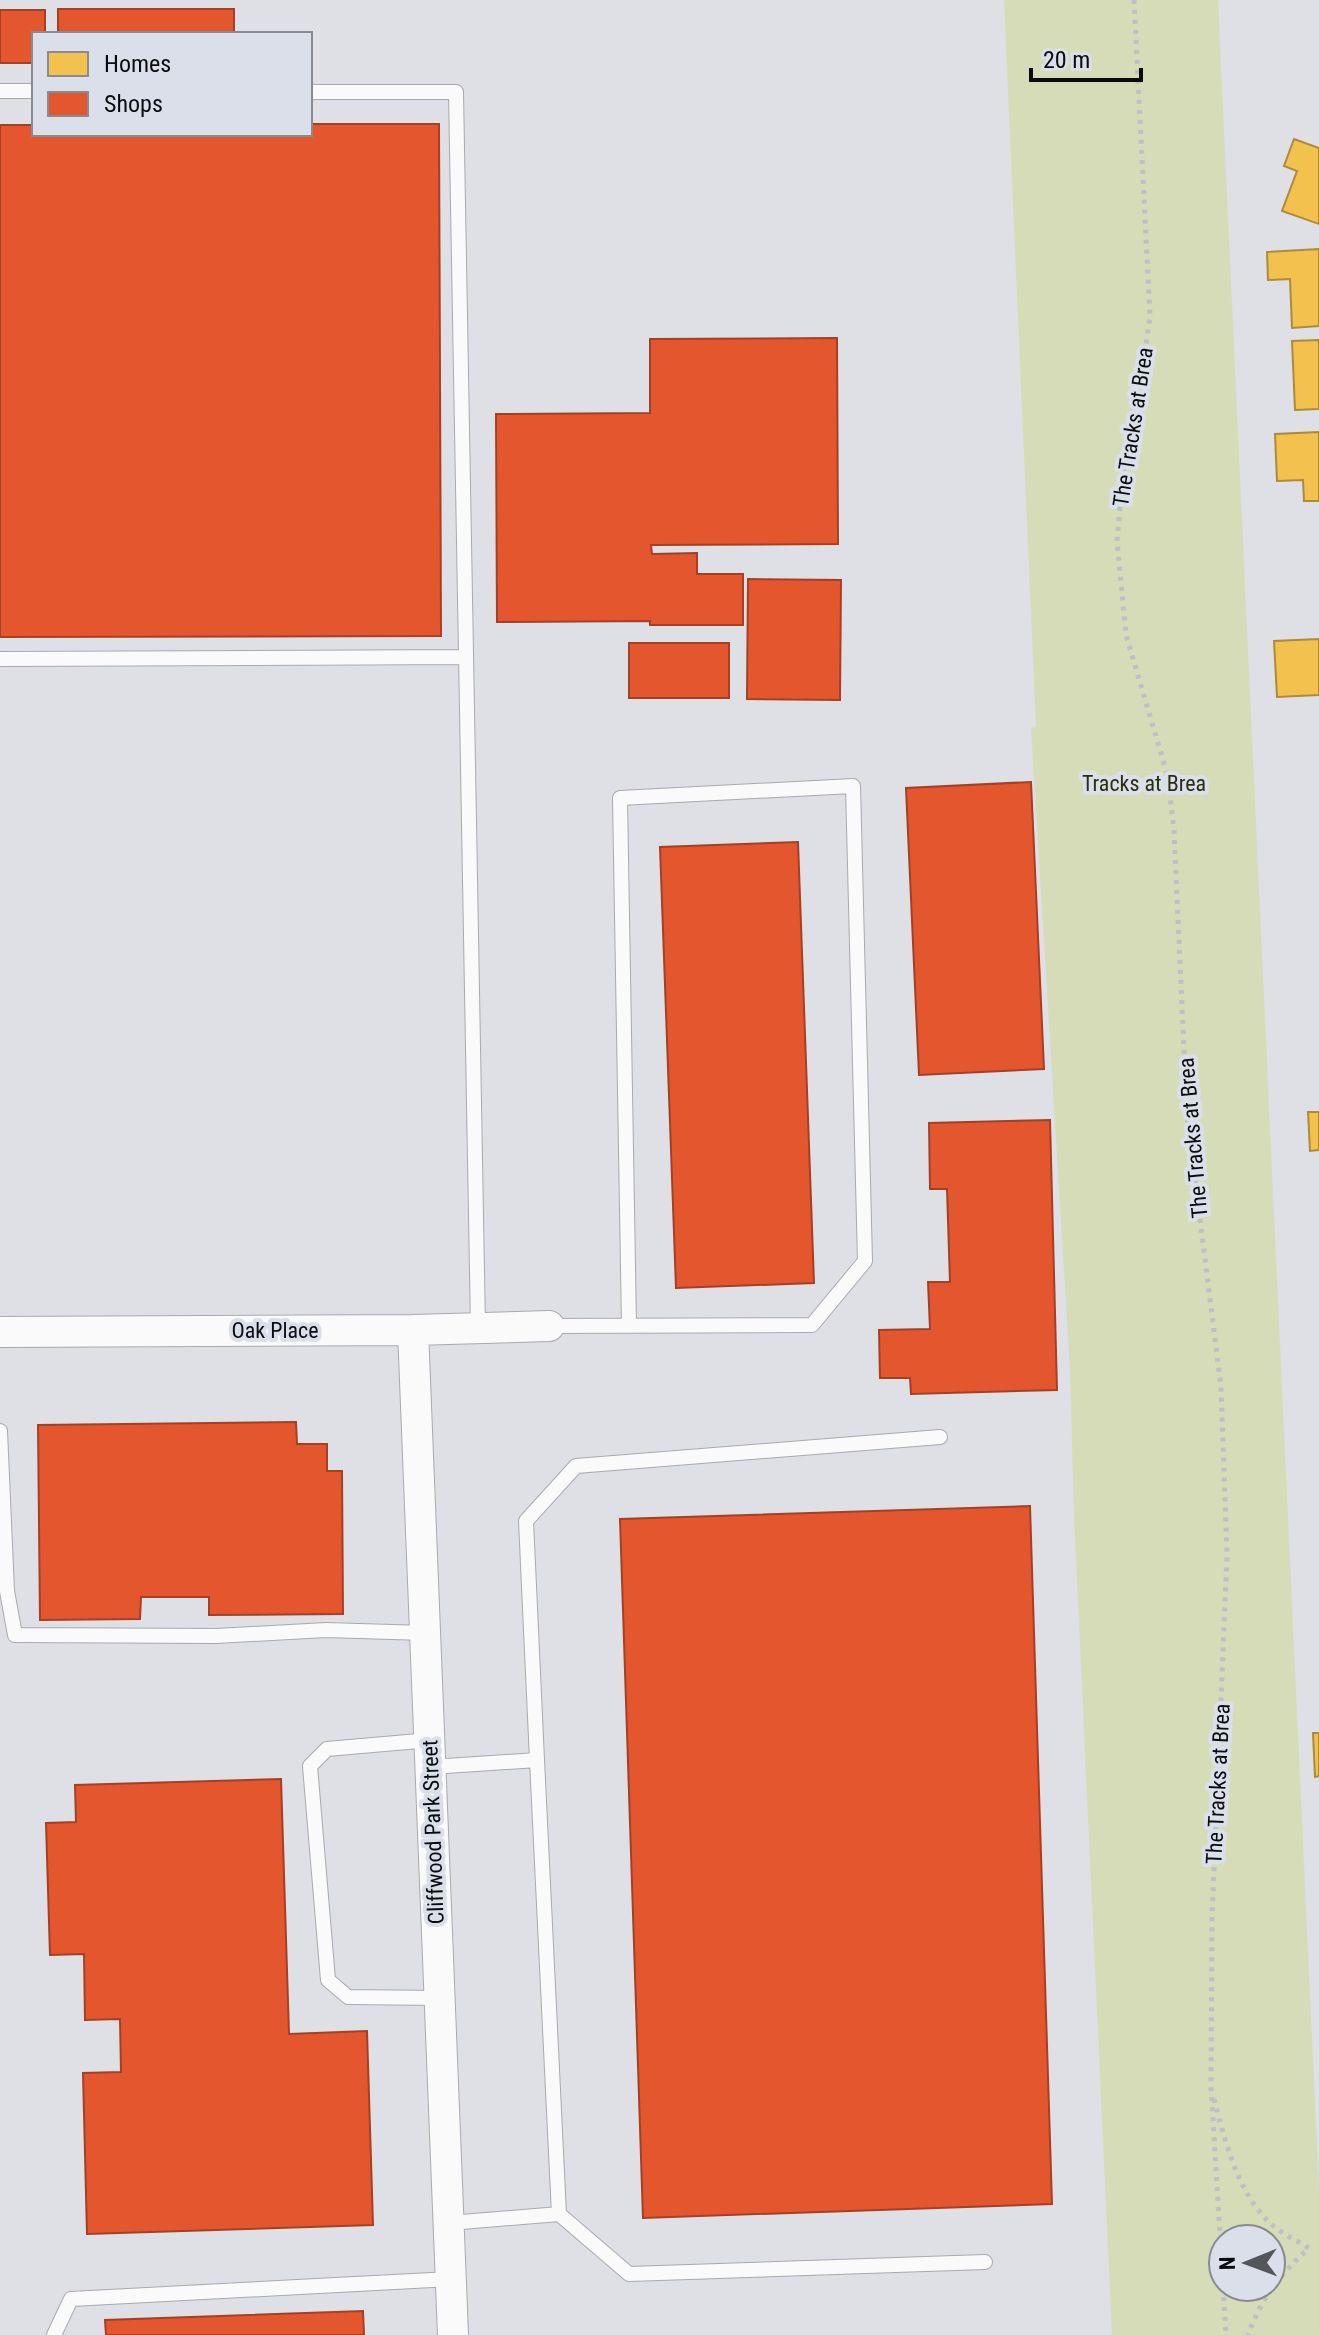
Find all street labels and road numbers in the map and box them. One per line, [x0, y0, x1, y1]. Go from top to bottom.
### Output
street label: The Tracks at Brea [1108, 345, 1158, 509]
street label: The Tracks at Brea [1174, 1057, 1212, 1219]
street label: Oak Place [232, 1318, 318, 1343]
street label: The Tracks at Brea [1201, 1703, 1235, 1865]
street label: Cliffwood Park Street [417, 1739, 449, 1925]

